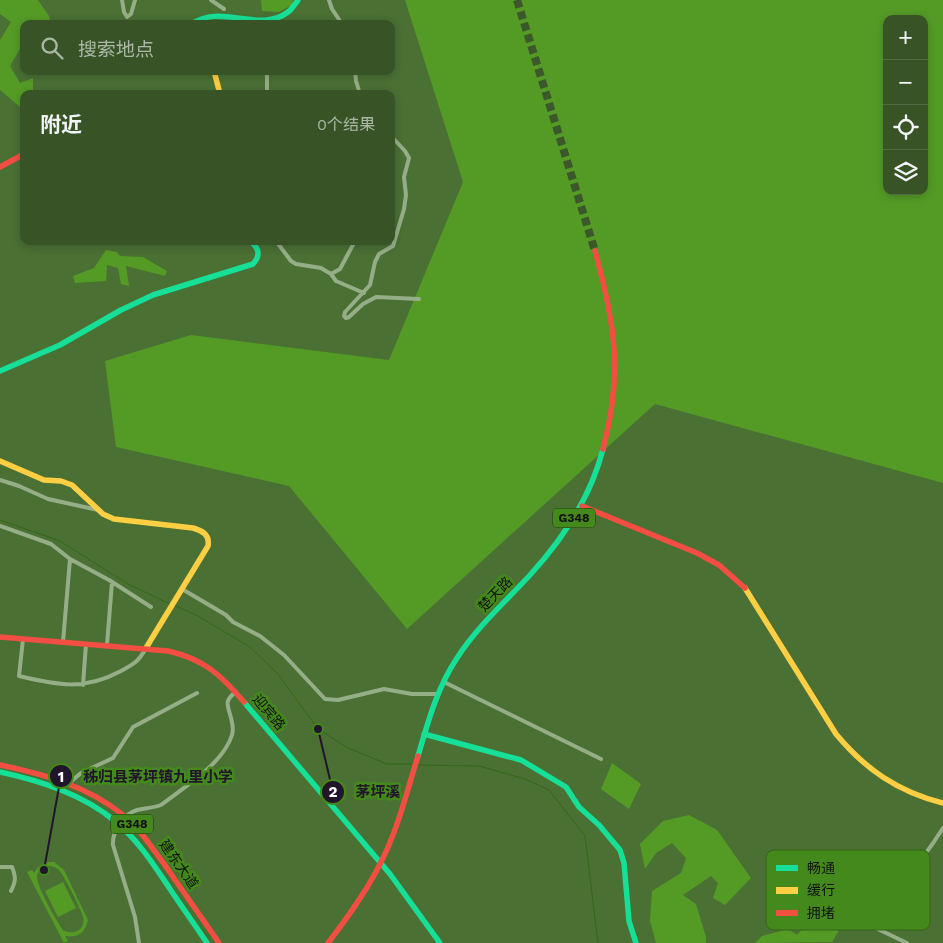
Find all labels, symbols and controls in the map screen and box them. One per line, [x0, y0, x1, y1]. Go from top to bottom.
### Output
map controls [883, 15, 928, 195]
button: + [883, 15, 928, 60]
search box [20, 20, 395, 75]
icon: search [38, 34, 66, 62]
text: 搜索地点 [78, 38, 154, 61]
button: − [883, 60, 928, 105]
button: locate [883, 105, 928, 150]
text: 附近 [40, 112, 82, 137]
text: 0个结果 [317, 115, 375, 134]
button: layers [883, 150, 928, 195]
road number: G348 [553, 508, 595, 528]
street label: 楚天路 [475, 573, 515, 615]
street label: 迎宾路 [249, 691, 289, 733]
callout: 秭归县茅坪镇九里小学 [48, 761, 243, 791]
text: 1 [58, 768, 64, 786]
text: 秭归县茅坪镇九里小学 [83, 768, 233, 786]
callout: 茅坪溪 [321, 777, 411, 807]
text: 2 [329, 783, 338, 801]
text: 茅坪溪 [355, 783, 401, 801]
road number: G348 [111, 814, 153, 834]
street label: 建东大道 [156, 836, 202, 892]
legend [766, 850, 930, 930]
text: 畅通 [807, 860, 835, 876]
text: 缓行 [807, 882, 835, 898]
text: 拥堵 [807, 905, 835, 921]

